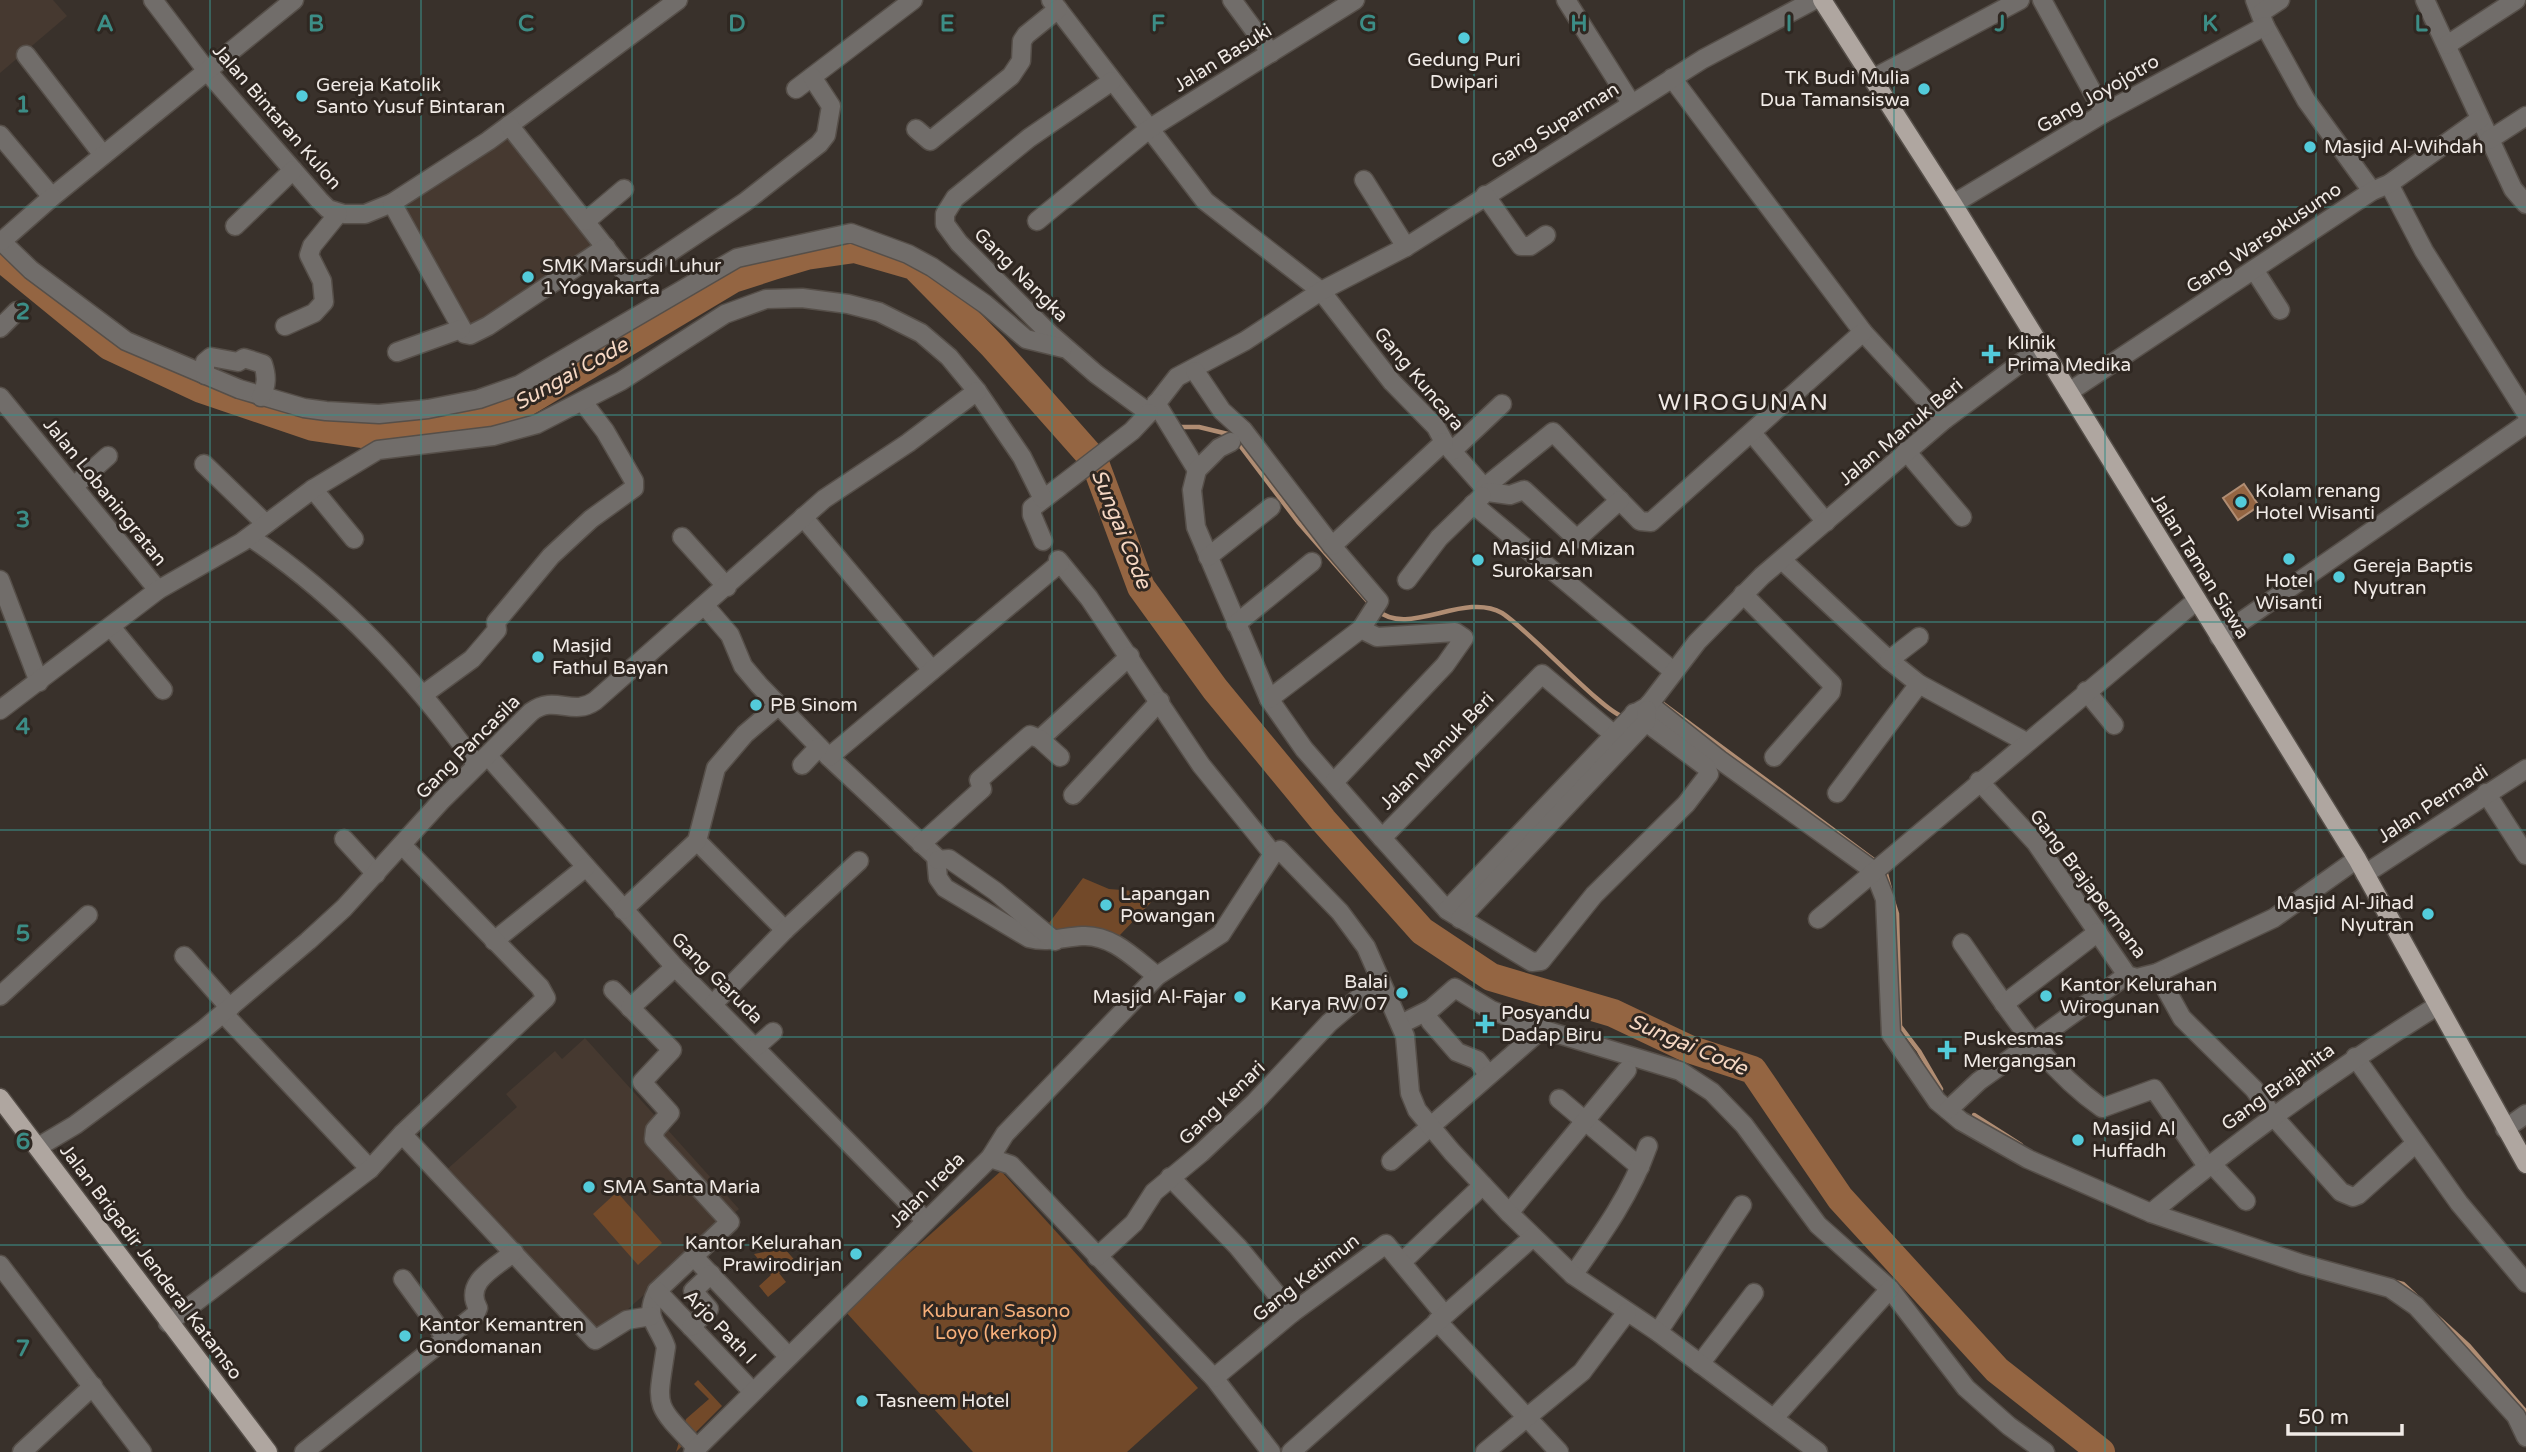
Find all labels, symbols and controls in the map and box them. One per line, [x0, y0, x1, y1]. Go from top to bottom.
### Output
text: A [96, 10, 114, 38]
text: B [308, 10, 324, 38]
text: C [518, 10, 534, 38]
text: D [728, 10, 746, 38]
text: E [940, 10, 954, 38]
text: F [1151, 10, 1165, 38]
text: G [1359, 10, 1377, 38]
text: H [1570, 10, 1588, 38]
text: I [1786, 10, 1792, 38]
text: J [1994, 10, 2005, 38]
text: K [2202, 10, 2218, 38]
text: L [2414, 10, 2428, 38]
street label: Jalan Basuki [1170, 19, 1276, 97]
marker: Gedung Puri Dwipari [1456, 30, 1472, 46]
street label: Jalan Bintaran Kulon [208, 40, 346, 194]
place label: Gedung Puri Dwipari [1407, 49, 1521, 93]
street label: Gang Joyojotro [2033, 50, 2163, 138]
place label: TK Budi Mulia Dua Tamansiswa [1760, 67, 1910, 111]
place label: Gereja Katolik Santo Yusuf Bintaran [316, 74, 505, 118]
street label: Gang Suparman [1487, 78, 1623, 174]
marker: TK Budi Mulia Dua Tamansiswa [1916, 81, 1932, 97]
marker: Gereja Katolik Santo Yusuf Bintaran [294, 88, 310, 104]
text: 1 [16, 91, 30, 119]
place label: Masjid Al-Wihdah [2324, 136, 2484, 158]
marker: Masjid Al-Wihdah [2302, 139, 2318, 155]
street label: Gang Warsokusumo [2182, 178, 2346, 298]
street label: Gang Nangka [969, 223, 1073, 327]
place label: SMK Marsudi Luhur 1 Yogyakarta [542, 255, 722, 299]
marker: SMK Marsudi Luhur 1 Yogyakarta [520, 269, 536, 285]
text: 2 [16, 298, 30, 326]
street label: Gang Kuncara [1369, 323, 1469, 435]
water label: Sungai Code [510, 332, 633, 416]
place label: Klinik Prima Medika [2007, 332, 2131, 376]
marker: Klinik Prima Medika [1981, 344, 2001, 364]
street label: Jalan Manuk Beri [1835, 374, 1967, 490]
district label: WIROGUNAN [1658, 389, 1830, 417]
street label: Jalan Lobaningratan [39, 414, 171, 570]
water label: Sungai Code [1086, 466, 1157, 593]
place label: Kolam renang Hotel Wisanti [2255, 480, 2381, 524]
street label: Jalan Taman Siswa [2146, 489, 2254, 643]
marker: Kolam renang Hotel Wisanti [2233, 494, 2249, 510]
text: 3 [16, 506, 30, 534]
place label: Masjid Al Mizan Surokarsan [1492, 538, 1635, 582]
marker: Hotel Wisanti [2281, 551, 2297, 567]
marker: Masjid Al Mizan Surokarsan [1470, 552, 1486, 568]
place label: Gereja Baptis Nyutran [2353, 555, 2473, 599]
marker: Gereja Baptis Nyutran [2331, 569, 2347, 585]
place label: Hotel Wisanti [2256, 570, 2322, 614]
place label: Masjid Fathul Bayan [552, 635, 669, 679]
marker: Masjid Fathul Bayan [530, 649, 546, 665]
street label: Jalan Manuk Beri [1375, 688, 1499, 814]
street label: Gang Pancasila [411, 690, 525, 804]
place label: PB Sinom [770, 694, 858, 716]
marker: PB Sinom [748, 697, 764, 713]
text: 4 [16, 713, 31, 741]
street label: Jalan Permadi [2374, 760, 2492, 848]
street label: Gang Brajapermana [2025, 805, 2151, 963]
place label: Lapangan Powangan [1120, 883, 1215, 927]
place label: Masjid Al-Jihad Nyutran [2276, 892, 2414, 936]
marker: Lapangan Powangan [1098, 897, 1114, 913]
marker: Masjid Al-Jihad Nyutran [2420, 906, 2436, 922]
text: 5 [16, 920, 30, 948]
street label: Gang Garuda [667, 928, 767, 1028]
place label: Balai Karya RW 07 [1270, 971, 1388, 1015]
place label: Kantor Kelurahan Wirogunan [2060, 974, 2217, 1018]
marker: Balai Karya RW 07 [1394, 985, 1410, 1001]
place label: Masjid Al-Fajar [1092, 986, 1227, 1008]
marker: Kantor Kelurahan Wirogunan [2038, 988, 2054, 1004]
marker: Masjid Al-Fajar [1232, 989, 1248, 1005]
place label: Posyandu Dadap Biru [1501, 1002, 1602, 1046]
water label: Sungai Code [1625, 1009, 1752, 1082]
marker: Posyandu Dadap Biru [1475, 1014, 1495, 1034]
place label: Puskesmas Mergangsan [1963, 1028, 2076, 1072]
street label: Gang Brajahita [2217, 1039, 2339, 1135]
marker: Puskesmas Mergangsan [1937, 1040, 1957, 1060]
street label: Gang Kenari [1174, 1056, 1270, 1150]
place label: Masjid Al Huffadh [2092, 1118, 2175, 1162]
text: 6 [16, 1128, 30, 1156]
marker: Masjid Al Huffadh [2070, 1132, 2086, 1148]
street label: Jalan Brigadir Jenderal Katamso [55, 1140, 247, 1384]
street label: Jalan Ireda [885, 1148, 969, 1232]
place label: SMA Santa Maria [603, 1176, 761, 1198]
marker: SMA Santa Maria [581, 1179, 597, 1195]
street label: Gang Ketimun [1248, 1229, 1364, 1327]
place label: Kantor Kelurahan Prawirodirjan [685, 1232, 842, 1276]
marker: Kantor Kelurahan Prawirodirjan [848, 1246, 864, 1262]
street label: Arjo Path I [679, 1285, 761, 1369]
park label: Kuburan Sasono Loyo (kerkop) [922, 1300, 1070, 1344]
place label: Kantor Kemantren Gondomanan [419, 1314, 584, 1358]
marker: Kantor Kemantren Gondomanan [397, 1328, 413, 1344]
text: 7 [16, 1335, 30, 1363]
place label: Tasneem Hotel [876, 1390, 1009, 1412]
scale bar [2288, 1392, 2402, 1436]
marker: Tasneem Hotel [854, 1393, 870, 1409]
text: 50 m [2298, 1405, 2349, 1430]

